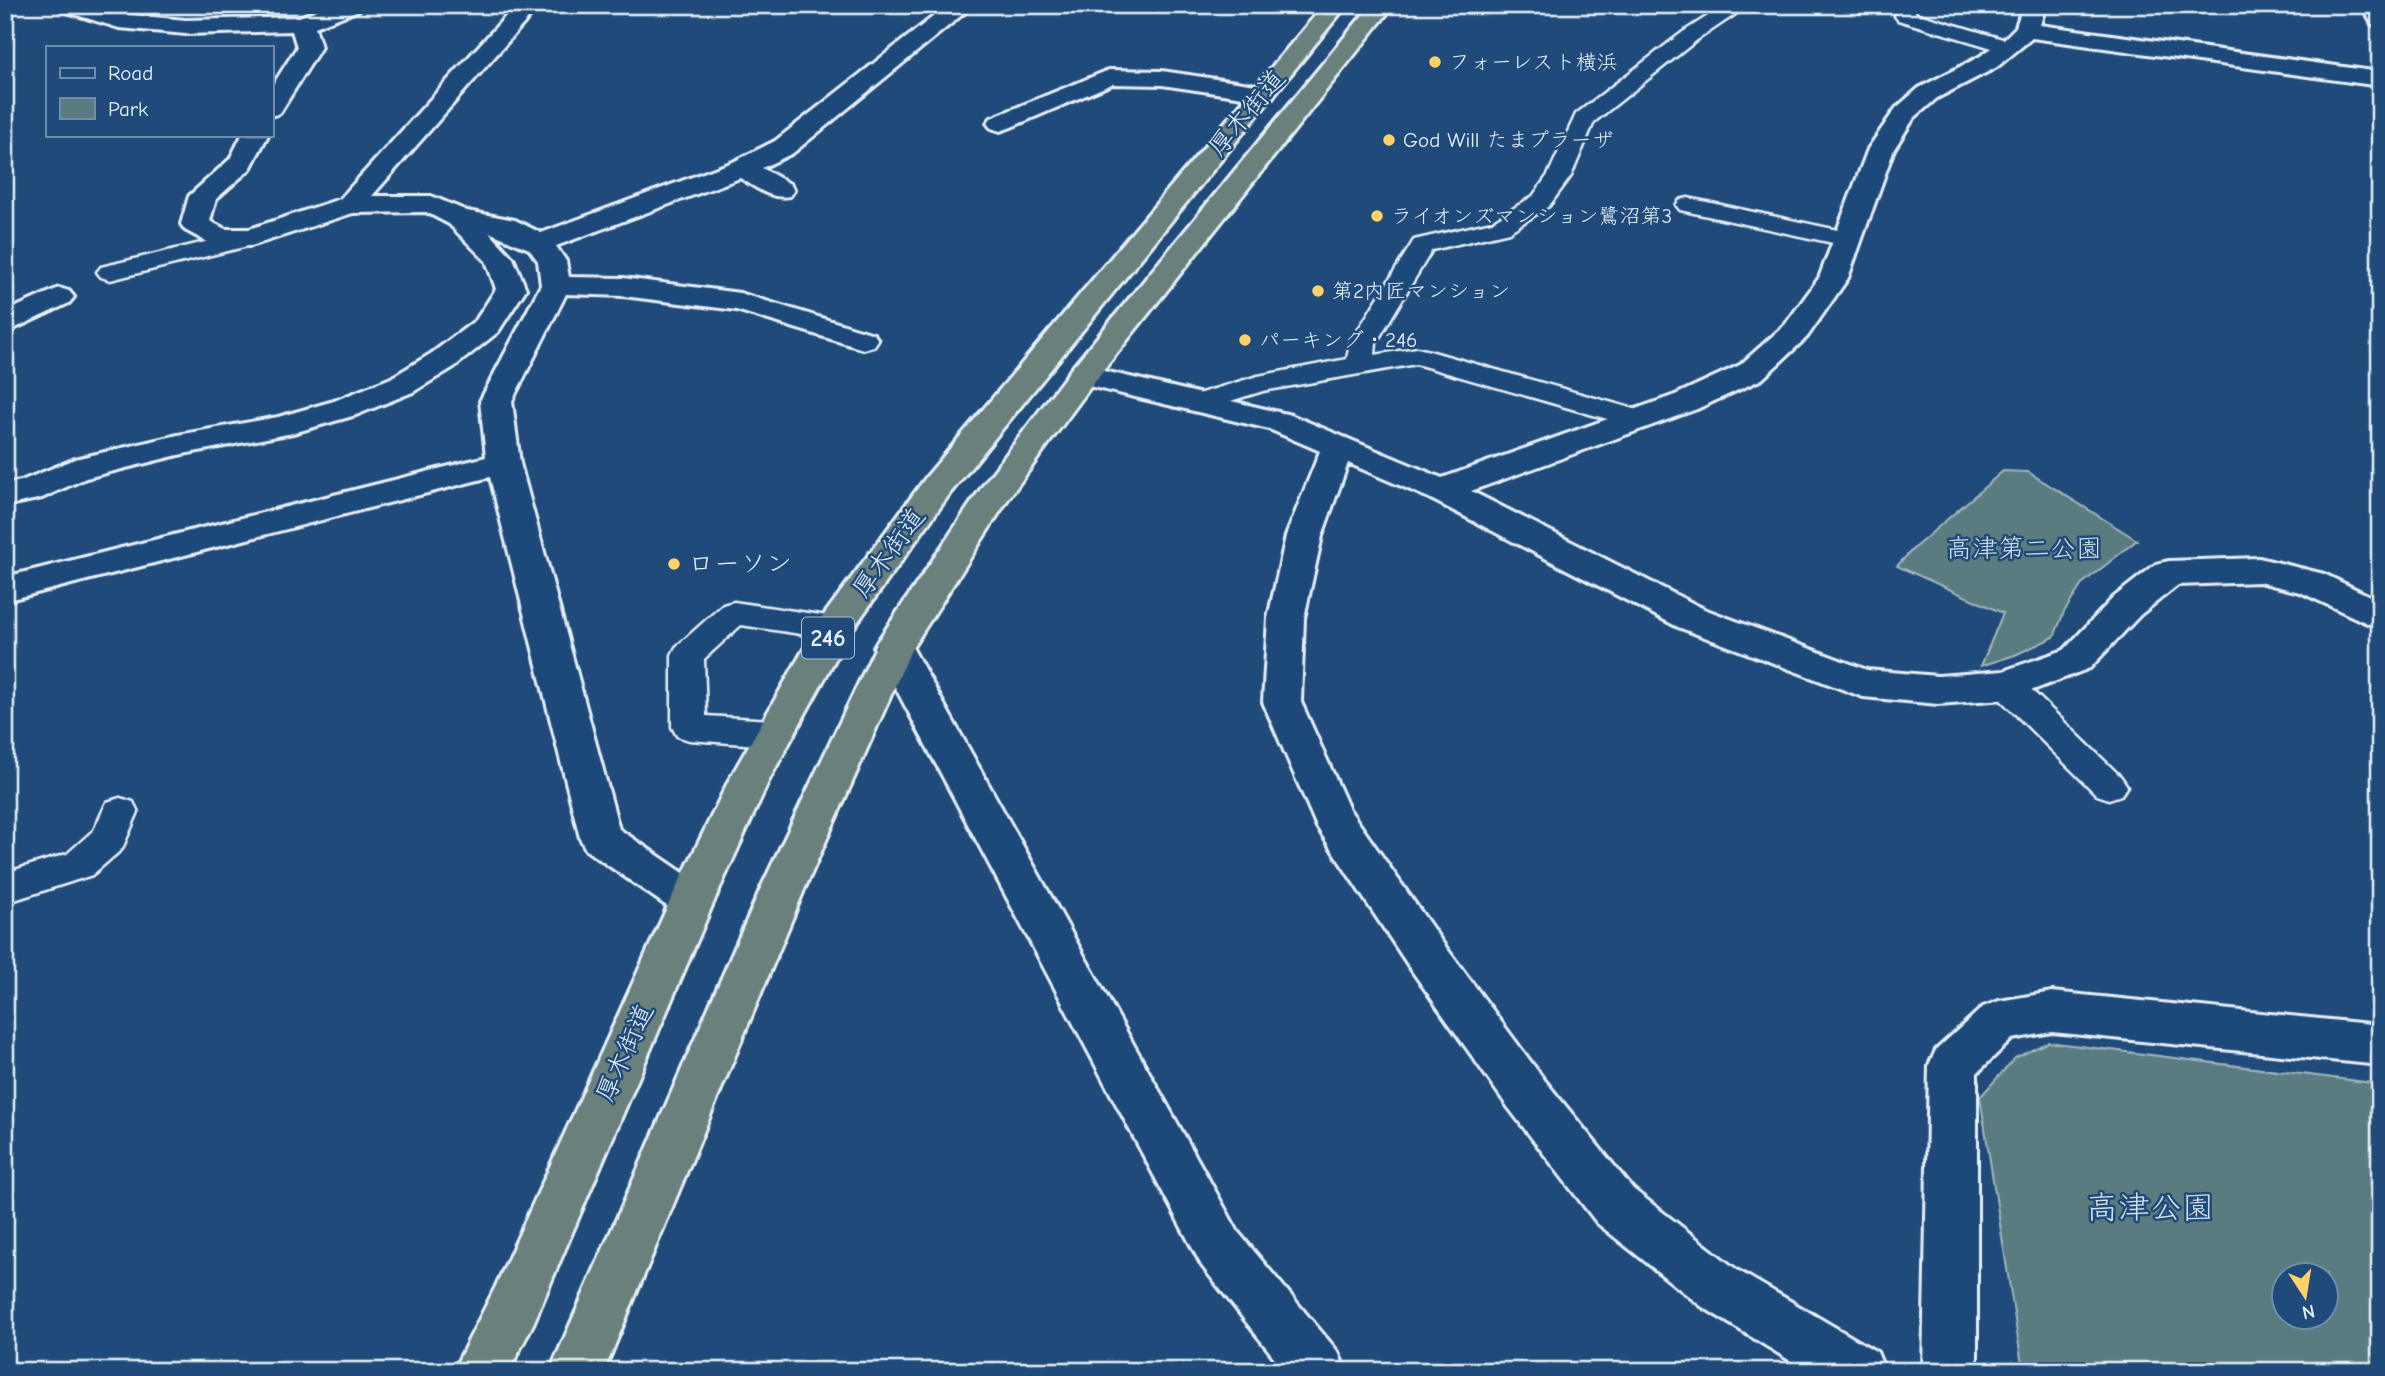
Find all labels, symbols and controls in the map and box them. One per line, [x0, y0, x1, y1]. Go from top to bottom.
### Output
legend [46, 46, 273, 136]
place label: フォーレスト横浜 [1449, 50, 1618, 74]
marker: フォーレスト横浜 [1427, 54, 1443, 70]
text: Road [108, 61, 153, 85]
street label: 厚木街道 [1202, 64, 1292, 162]
text: Park [108, 97, 148, 121]
place label: God Will たまプラーザ [1403, 128, 1613, 152]
marker: God Will たまプラーザ [1381, 132, 1397, 148]
place label: ライオンズマンション鷺沼第3 [1391, 204, 1672, 228]
marker: ライオンズマンション鷺沼第3 [1369, 208, 1385, 224]
place label: 第2内匠マンション [1332, 279, 1510, 303]
marker: 第2内匠マンション [1310, 283, 1326, 299]
place label: パーキング・246 [1259, 328, 1417, 352]
marker: パーキング・246 [1237, 332, 1253, 348]
street label: 厚木街道 [846, 502, 932, 604]
park label: 高津第二公園 [1946, 534, 2102, 564]
place label: ローソン [688, 549, 792, 579]
marker: ローソン [666, 556, 682, 572]
road number: 246 [802, 618, 854, 658]
street label: 厚木街道 [590, 999, 660, 1107]
park label: 高津公園 [2086, 1189, 2214, 1226]
north arrow [2270, 1260, 2340, 1330]
text: N [2300, 1300, 2317, 1324]

